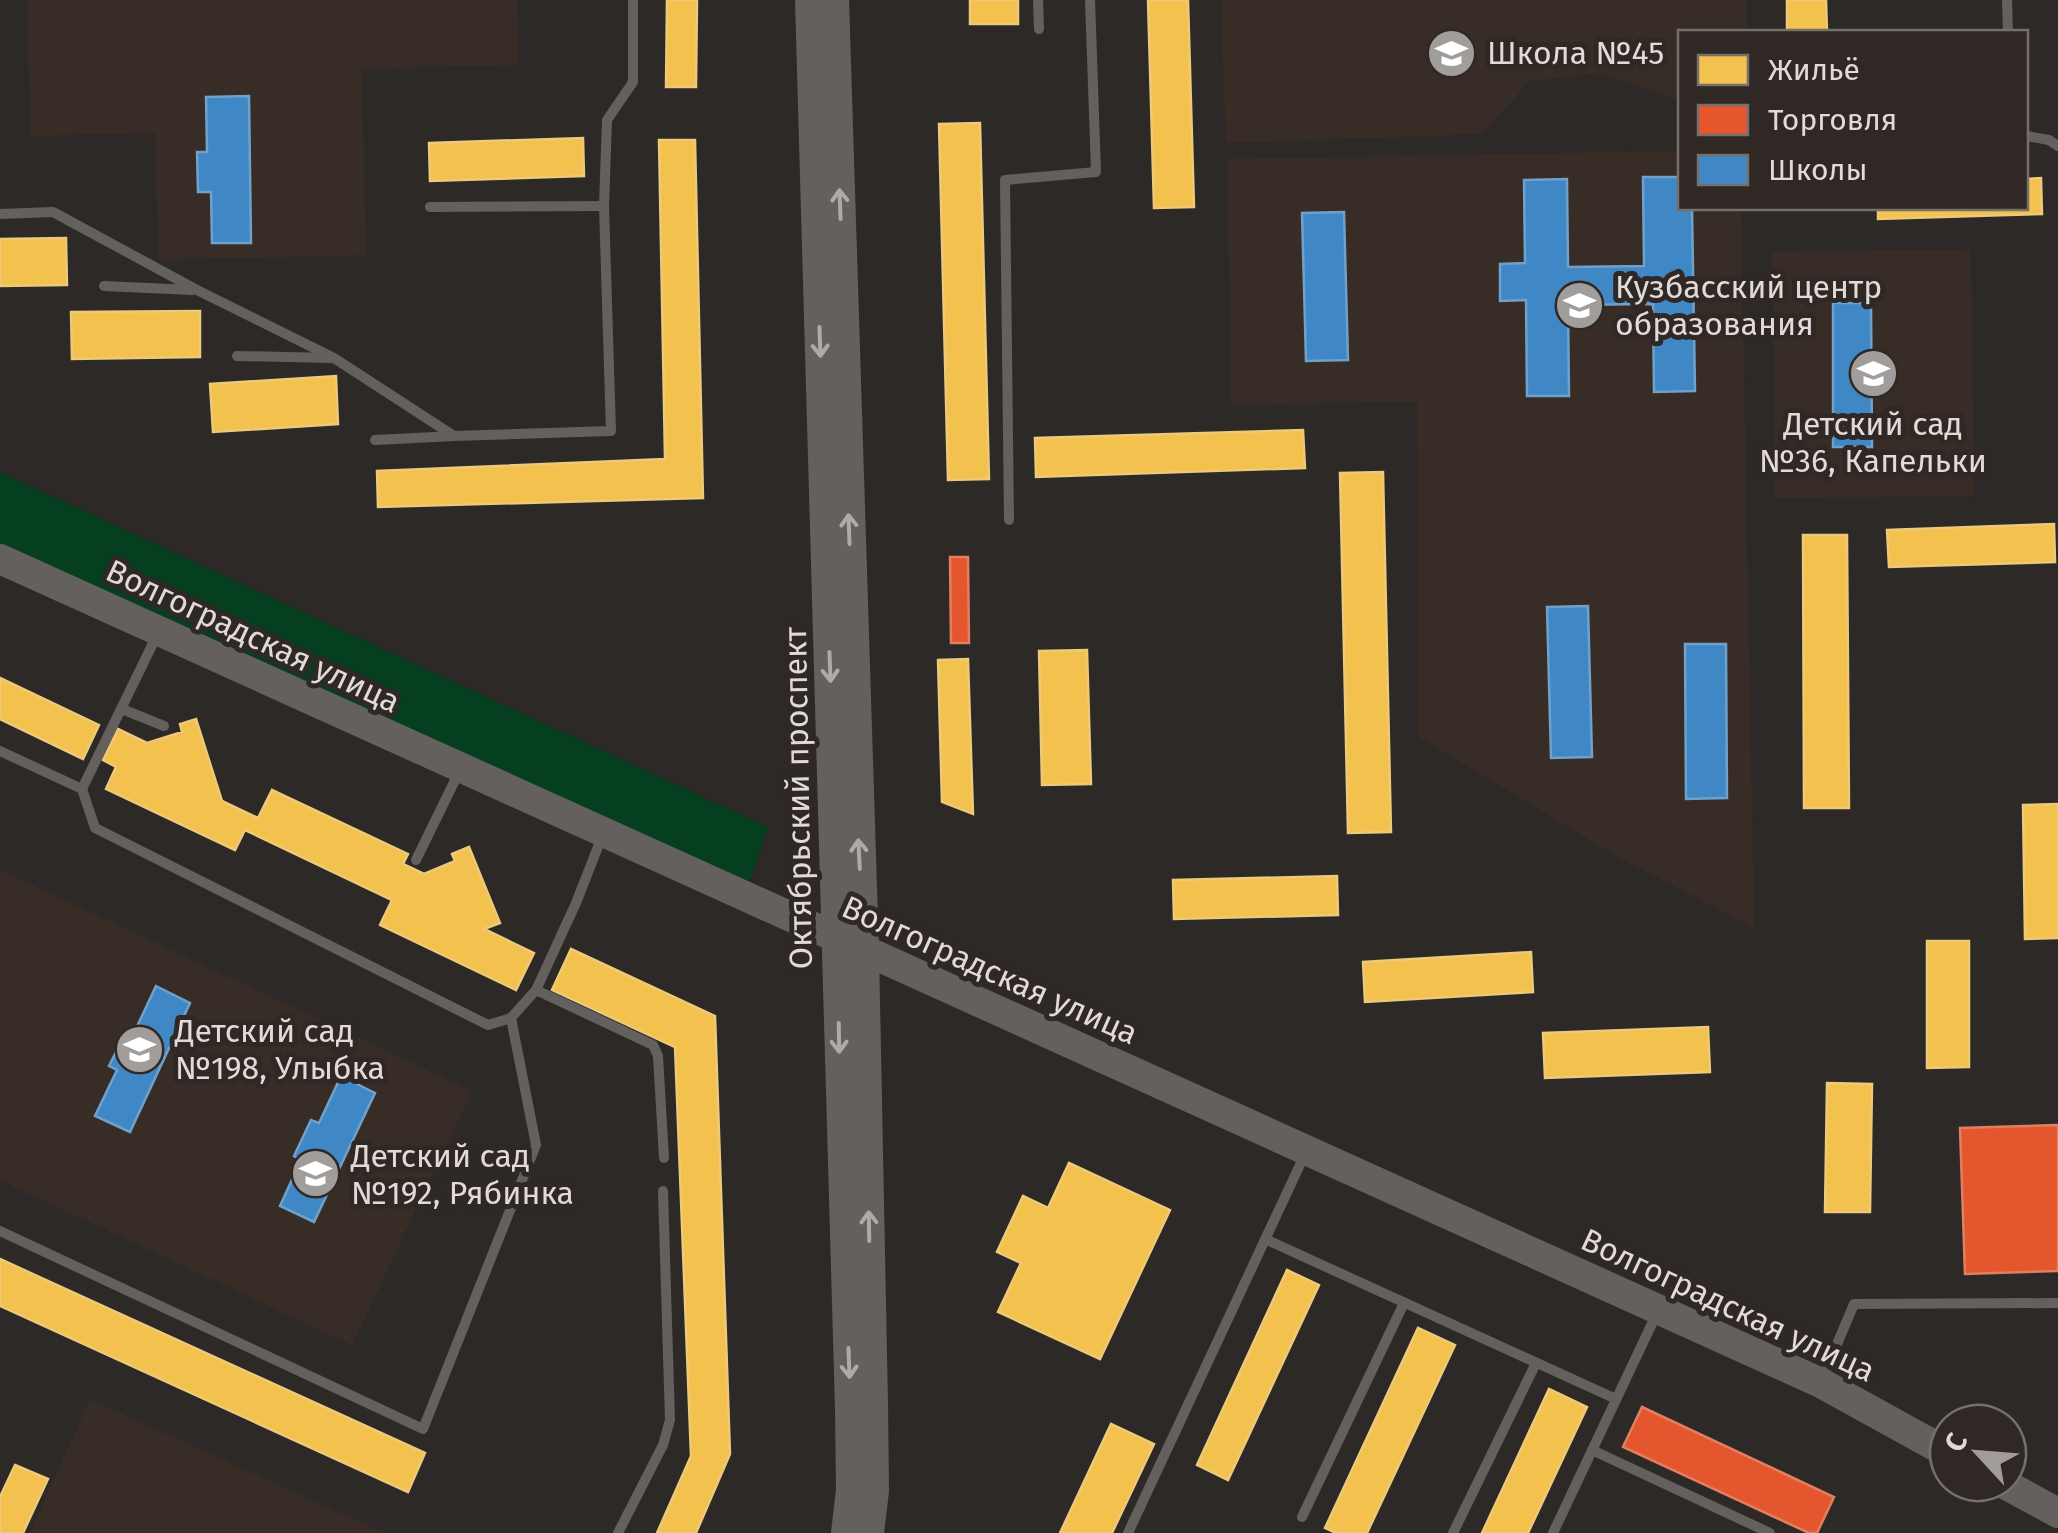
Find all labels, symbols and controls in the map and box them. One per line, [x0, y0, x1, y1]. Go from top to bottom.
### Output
school or university icon: Школа №45 [1426, 27, 1478, 79]
legend [1678, 30, 2028, 210]
place label: Школа №45 [1487, 34, 1664, 72]
text: Жильё [1768, 52, 1860, 88]
text: Торговля [1768, 102, 1897, 138]
text: Школы [1768, 152, 1868, 188]
one-way arrow [830, 188, 849, 220]
place label: Кузбасский центр образования [1615, 268, 1882, 343]
school or university icon: Кузбасский центр образования [1554, 279, 1606, 331]
one-way arrow [811, 326, 830, 358]
school or university icon: Детский сад №36, Капельки [1847, 348, 1899, 400]
place label: Детский сад №36, Капельки [1759, 405, 1987, 480]
one-way arrow [840, 513, 859, 545]
street label: Волгоградская улица [100, 551, 406, 721]
street label: Октябрьский проспект [776, 626, 820, 969]
one-way arrow [821, 651, 840, 683]
one-way arrow [849, 838, 868, 870]
street label: Волгоградская улица [836, 888, 1144, 1052]
place label: Детский сад №198, Улыбка [174, 1012, 385, 1087]
one-way arrow [829, 1021, 848, 1054]
school or university icon: Детский сад №198, Улыбка [114, 1023, 166, 1075]
place label: Детский сад №192, Рябинка [350, 1137, 574, 1212]
school or university icon: Детский сад №192, Рябинка [290, 1148, 342, 1200]
one-way arrow [860, 1210, 878, 1242]
street label: Волгоградская улица [1575, 1220, 1881, 1390]
one-way arrow [839, 1346, 858, 1378]
north arrow [1928, 1403, 2028, 1503]
text: С [1938, 1428, 1974, 1457]

